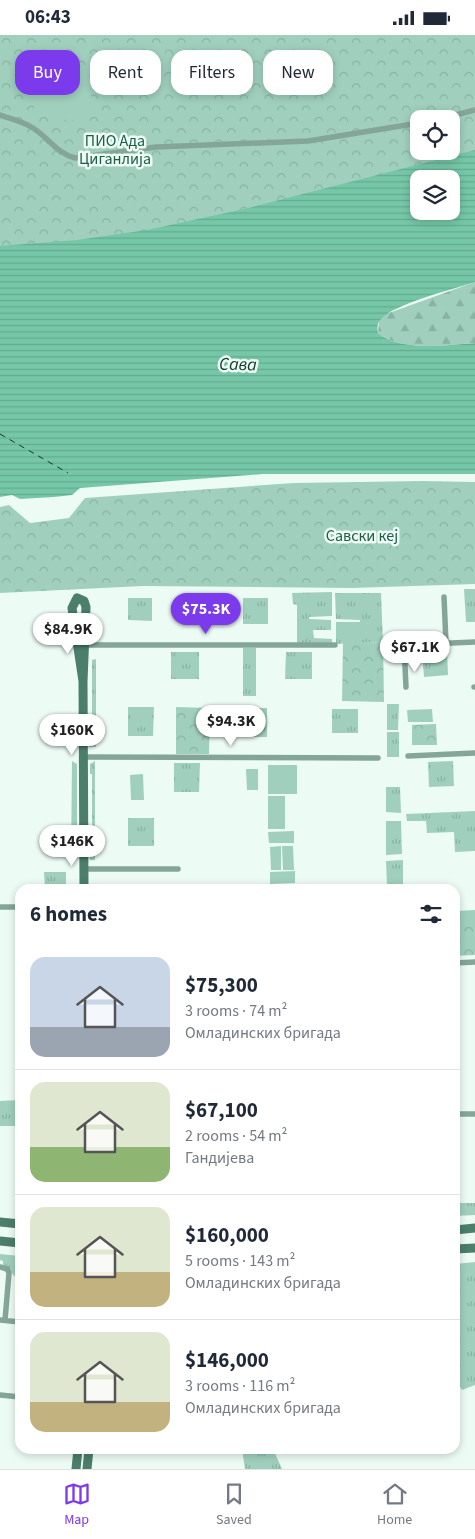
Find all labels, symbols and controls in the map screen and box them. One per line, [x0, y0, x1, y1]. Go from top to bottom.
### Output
text: 06:43 [25, 4, 71, 31]
chip: Buy [15, 50, 80, 95]
chip: Rent [90, 50, 161, 95]
chip: Filters [171, 50, 253, 95]
chip: New [263, 50, 333, 95]
map controls [410, 110, 460, 220]
button: locate [410, 110, 460, 160]
park label: ПИО Ада Циганлија [79, 130, 151, 170]
button: layers [410, 170, 460, 220]
water label: Сава [219, 352, 257, 377]
park label: Савски кеј [326, 525, 398, 547]
pin: $75.3K [165, 593, 247, 635]
text: $75.3K [182, 598, 230, 620]
pin: $84.9K [27, 613, 109, 655]
text: $84.9K [44, 618, 92, 640]
pin: $67.1K [374, 631, 456, 673]
text: $67.1K [391, 636, 439, 658]
pin: $94.3K [190, 705, 272, 747]
text: $94.3K [207, 710, 255, 732]
pin: $160K [37, 713, 107, 756]
text: $160K [50, 719, 94, 741]
pin: $146K [37, 825, 107, 867]
text: $146K [50, 830, 94, 852]
text: 6 homes [30, 899, 107, 929]
icon: filters [417, 900, 445, 928]
text: $75,300 [185, 970, 258, 1000]
icon: home [70, 977, 130, 1037]
text: 3 rooms · 74 m² [185, 1000, 287, 1022]
text: Омладинских бригада [185, 1022, 341, 1044]
text: $67,100 [185, 1095, 258, 1125]
icon: home [70, 1102, 130, 1162]
text: 2 rooms · 54 m² [185, 1125, 287, 1147]
text: Гандијева [185, 1147, 254, 1169]
text: $160,000 [185, 1220, 269, 1250]
icon: home [70, 1227, 130, 1287]
text: 5 rooms · 143 m² [185, 1250, 295, 1272]
text: Омладинских бригада [185, 1272, 341, 1294]
text: $146,000 [185, 1345, 269, 1375]
icon: home [70, 1352, 130, 1412]
text: 3 rooms · 116 m² [185, 1375, 295, 1397]
text: Омладинских бригада [185, 1397, 341, 1419]
tab: Map [63, 1480, 91, 1530]
tab: Saved [216, 1480, 252, 1530]
tab: Home [377, 1480, 412, 1530]

